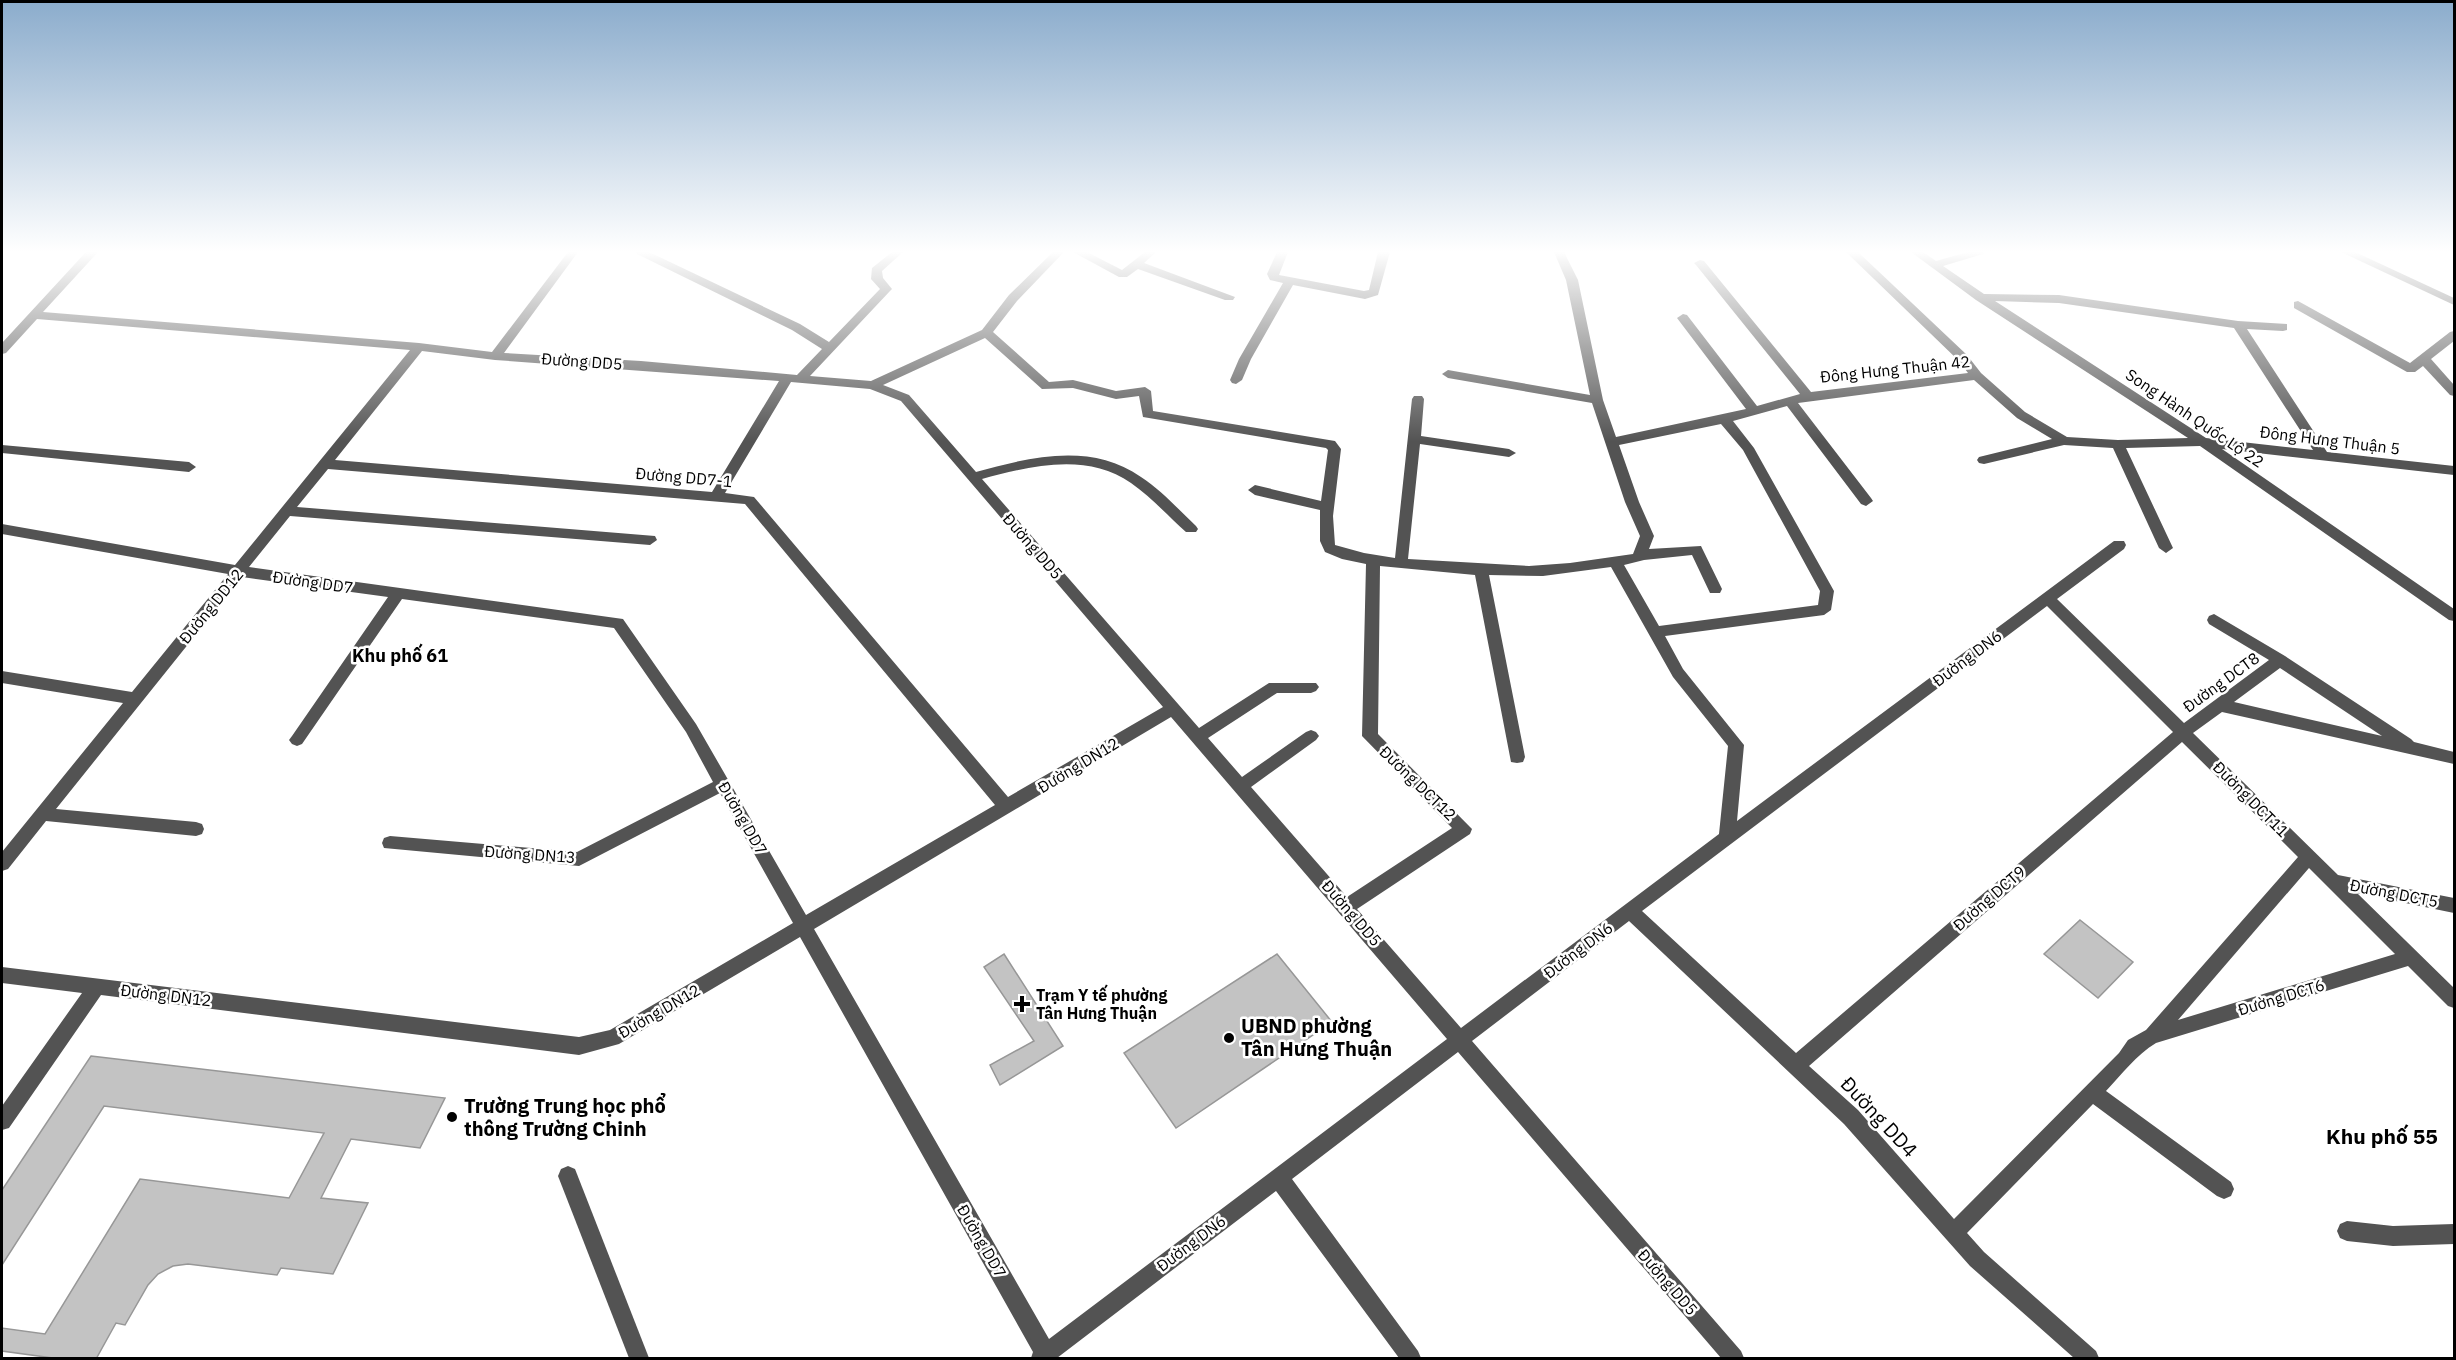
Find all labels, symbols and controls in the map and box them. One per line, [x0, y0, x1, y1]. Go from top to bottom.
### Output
street label: Đường DD5 [541, 348, 623, 374]
street label: Đông Hưng Thuận 42 [1819, 351, 1971, 387]
street label: Song Hành Quốc Lộ 22 [2122, 364, 2268, 472]
street label: Đông Hưng Thuận 5 [2259, 421, 2401, 459]
street label: Đường DD7-1 [635, 463, 733, 491]
street label: Đường DD5 [999, 509, 1067, 583]
street label: Đường DD12 [175, 564, 247, 648]
street label: Đường DD7 [271, 566, 355, 598]
street label: Đường DN6 [1928, 625, 2006, 691]
district label: Khu phố 61 [352, 643, 448, 667]
street label: Đường DCT8 [2179, 648, 2263, 716]
street label: Đường DN12 [1034, 733, 1122, 797]
street label: Đường DCT12 [1375, 741, 1461, 825]
street label: Đường DCT11 [2209, 757, 2293, 841]
street label: Đường DD7 [714, 778, 772, 858]
street label: Đường DN13 [484, 841, 576, 867]
street label: Đường DCT9 [1949, 861, 2029, 935]
street label: Đường DCT5 [2348, 875, 2440, 911]
street label: Đường DD5 [1318, 876, 1386, 950]
street label: Đường DN6 [1539, 917, 1617, 983]
street label: Đường DCT6 [2235, 974, 2327, 1020]
street label: Đường DN12 [614, 979, 704, 1043]
street label: Đường DN12 [119, 980, 213, 1010]
place label: Trạm Y tế phường Tân Hưng Thuận [1036, 984, 1167, 1023]
marker: Trạm Y tế phường Tân Hưng Thuận [1013, 995, 1031, 1013]
place label: UBND phường Tân Hưng Thuận [1241, 1012, 1392, 1062]
marker: UBND phường Tân Hưng Thuận [1222, 1031, 1236, 1045]
street label: Đường DD4 [1835, 1070, 1924, 1163]
place label: Trường Trung học phổ thông Trường Chinh [464, 1092, 667, 1142]
marker: Trường Trung học phổ thông Trường Chinh [445, 1110, 459, 1124]
district label: Khu phố 55 [2326, 1122, 2438, 1150]
street label: Đường DD7 [953, 1201, 1011, 1281]
street label: Đường DN6 [1152, 1210, 1230, 1276]
street label: Đường DD5 [1634, 1245, 1702, 1319]

